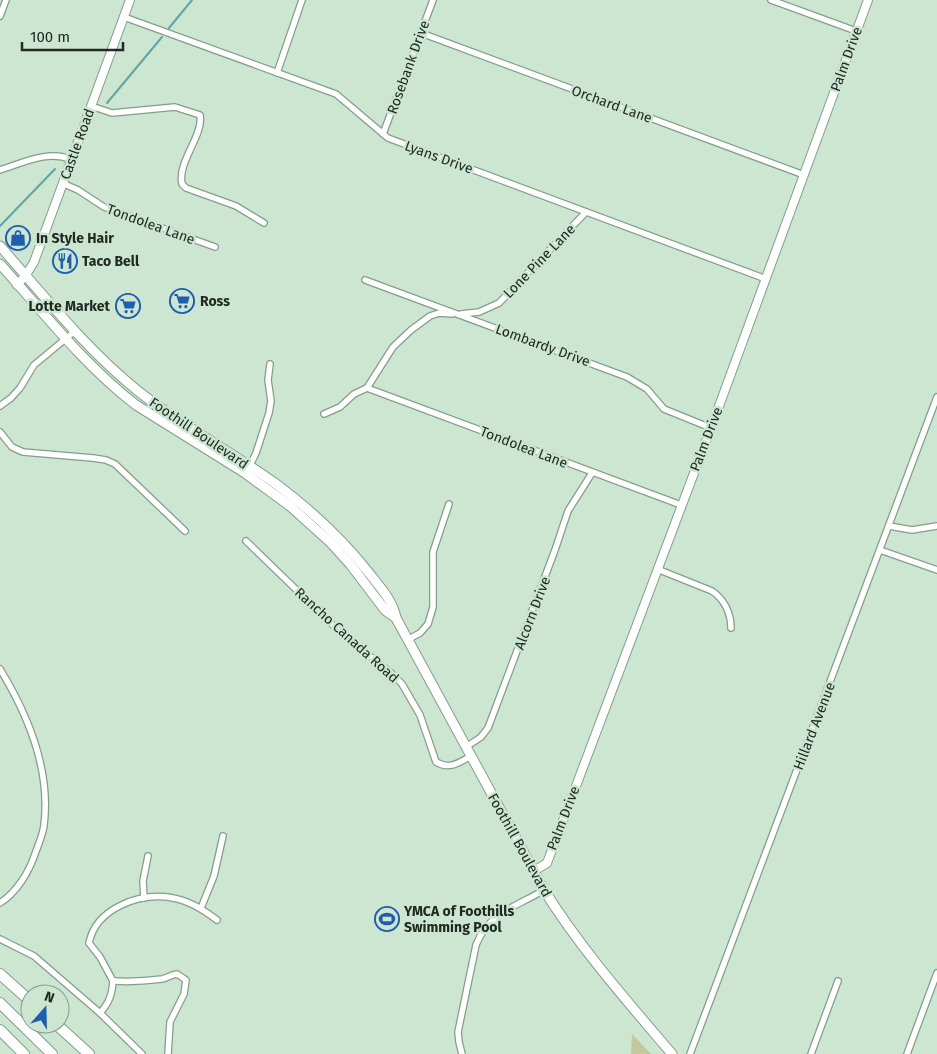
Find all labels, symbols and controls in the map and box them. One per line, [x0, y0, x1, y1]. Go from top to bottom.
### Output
street label: Rosebank Drive [384, 18, 433, 116]
scale bar [22, 20, 124, 52]
street label: Palm Drive [827, 25, 866, 94]
text: 100 m [30, 28, 70, 46]
street label: Orchard Lane [569, 82, 654, 127]
street label: Castle Road [57, 106, 98, 182]
street label: Lyans Drive [402, 137, 475, 178]
street label: Tondolea Lane [104, 201, 197, 248]
street label: Lone Pine Lane [500, 221, 579, 302]
shop icon: In Style Hair [5, 225, 31, 251]
place label: In Style Hair [36, 230, 114, 247]
restaurant icon: Taco Bell [52, 248, 78, 274]
place label: Taco Bell [82, 253, 140, 270]
supermarket icon: Ross [169, 288, 195, 314]
supermarket icon: Lotte Market [115, 293, 141, 319]
place label: Ross [200, 293, 230, 310]
place label: Lotte Market [28, 298, 111, 315]
street label: Lombardy Drive [493, 320, 592, 370]
street label: Foothill Boulevard [146, 394, 252, 473]
street label: Palm Drive [686, 405, 726, 474]
street label: Tondolea Lane [478, 423, 570, 472]
street label: Alcorn Drive [511, 574, 554, 652]
street label: Rancho Canada Road [291, 584, 402, 687]
street label: Hillard Avenue [790, 680, 839, 773]
street label: Palm Drive [543, 784, 583, 853]
street label: Foothill Boulevard [484, 790, 555, 900]
place label: YMCA of Foothills Swimming Pool [403, 903, 514, 936]
sports icon: YMCA of Foothills Swimming Pool [374, 906, 400, 932]
north arrow [20, 984, 70, 1034]
text: N [42, 988, 57, 1007]

